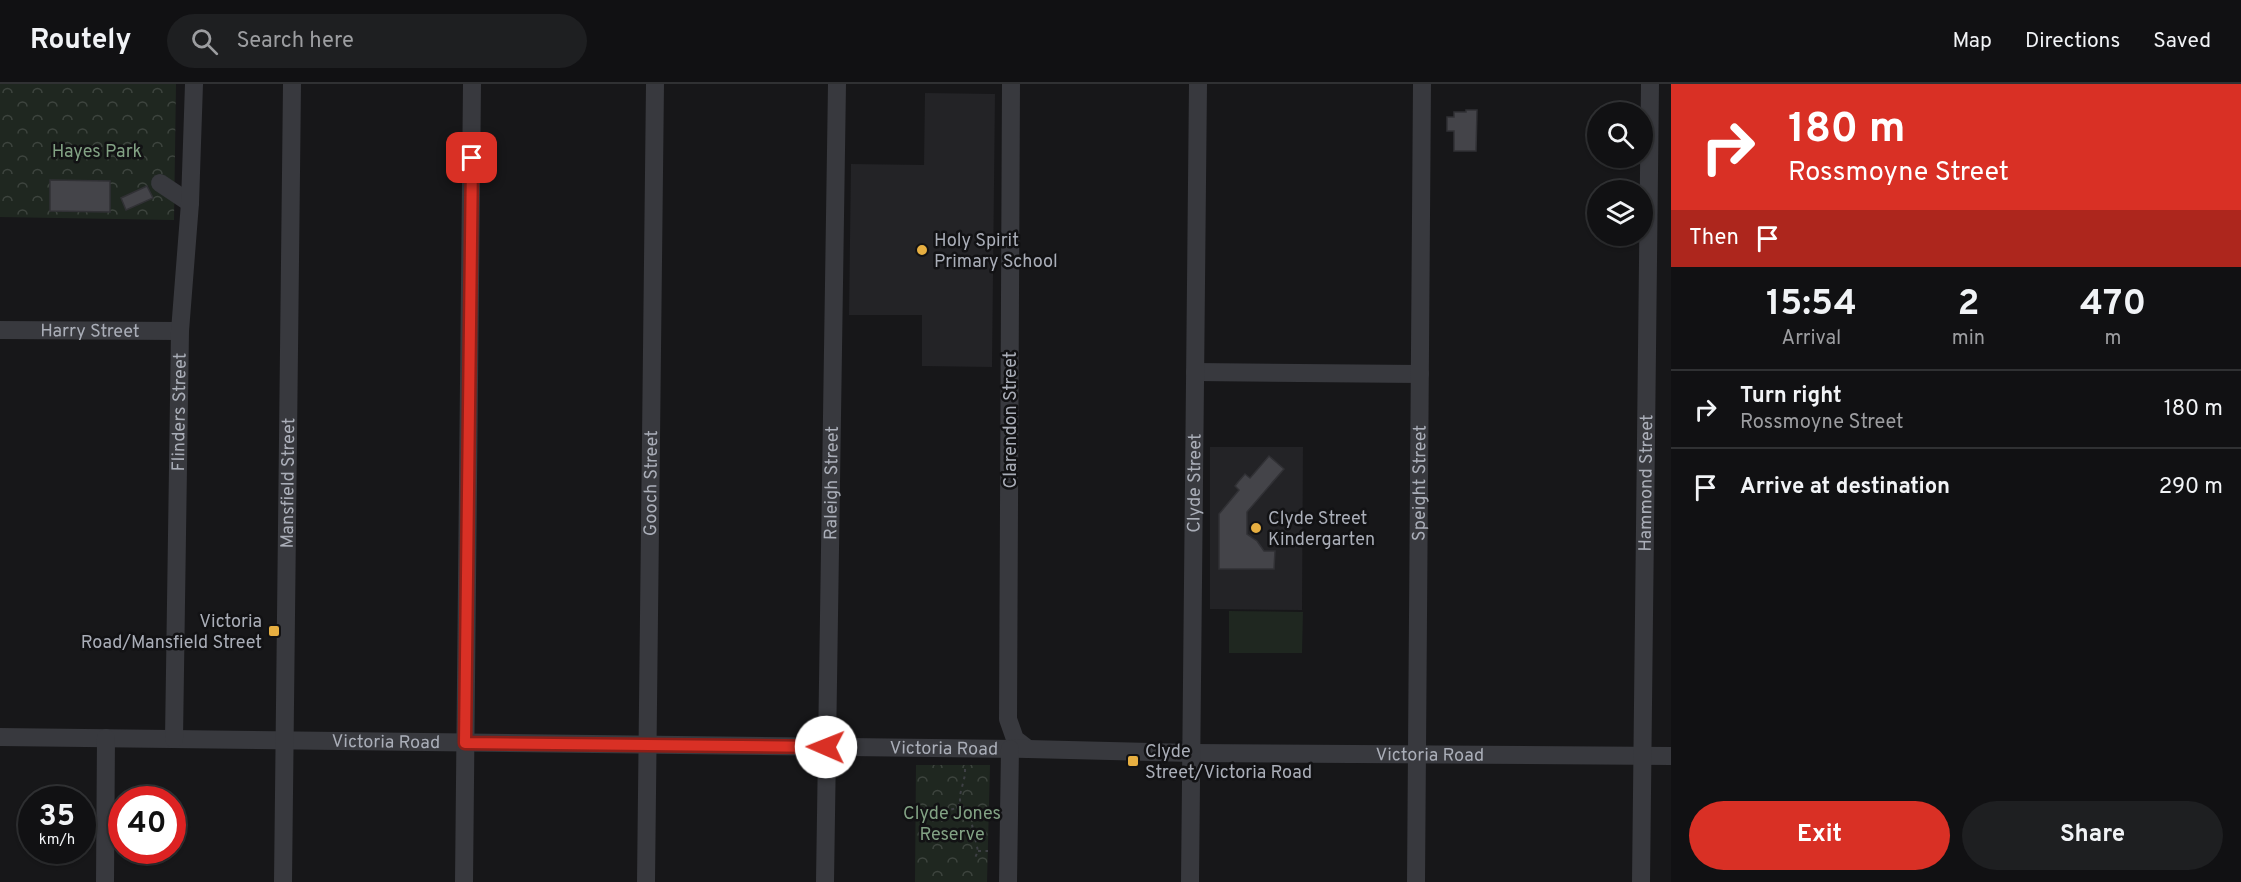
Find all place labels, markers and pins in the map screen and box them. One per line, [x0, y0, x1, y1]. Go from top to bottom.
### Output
pin [446, 132, 497, 183]
place label: Holy Spirit Primary School [934, 230, 1058, 274]
marker: Holy Spirit Primary School [915, 243, 929, 257]
place label: Clyde Street Kindergarten [1268, 508, 1375, 552]
marker: Clyde Street Kindergarten [1249, 521, 1263, 535]
place label: Victoria Road/Mansfield Street [81, 611, 262, 655]
marker: Victoria Road/Mansfield Street [267, 624, 281, 638]
place label: Clyde Street/Victoria Road [1145, 741, 1312, 785]
marker: Clyde Street/Victoria Road [1126, 754, 1140, 768]

